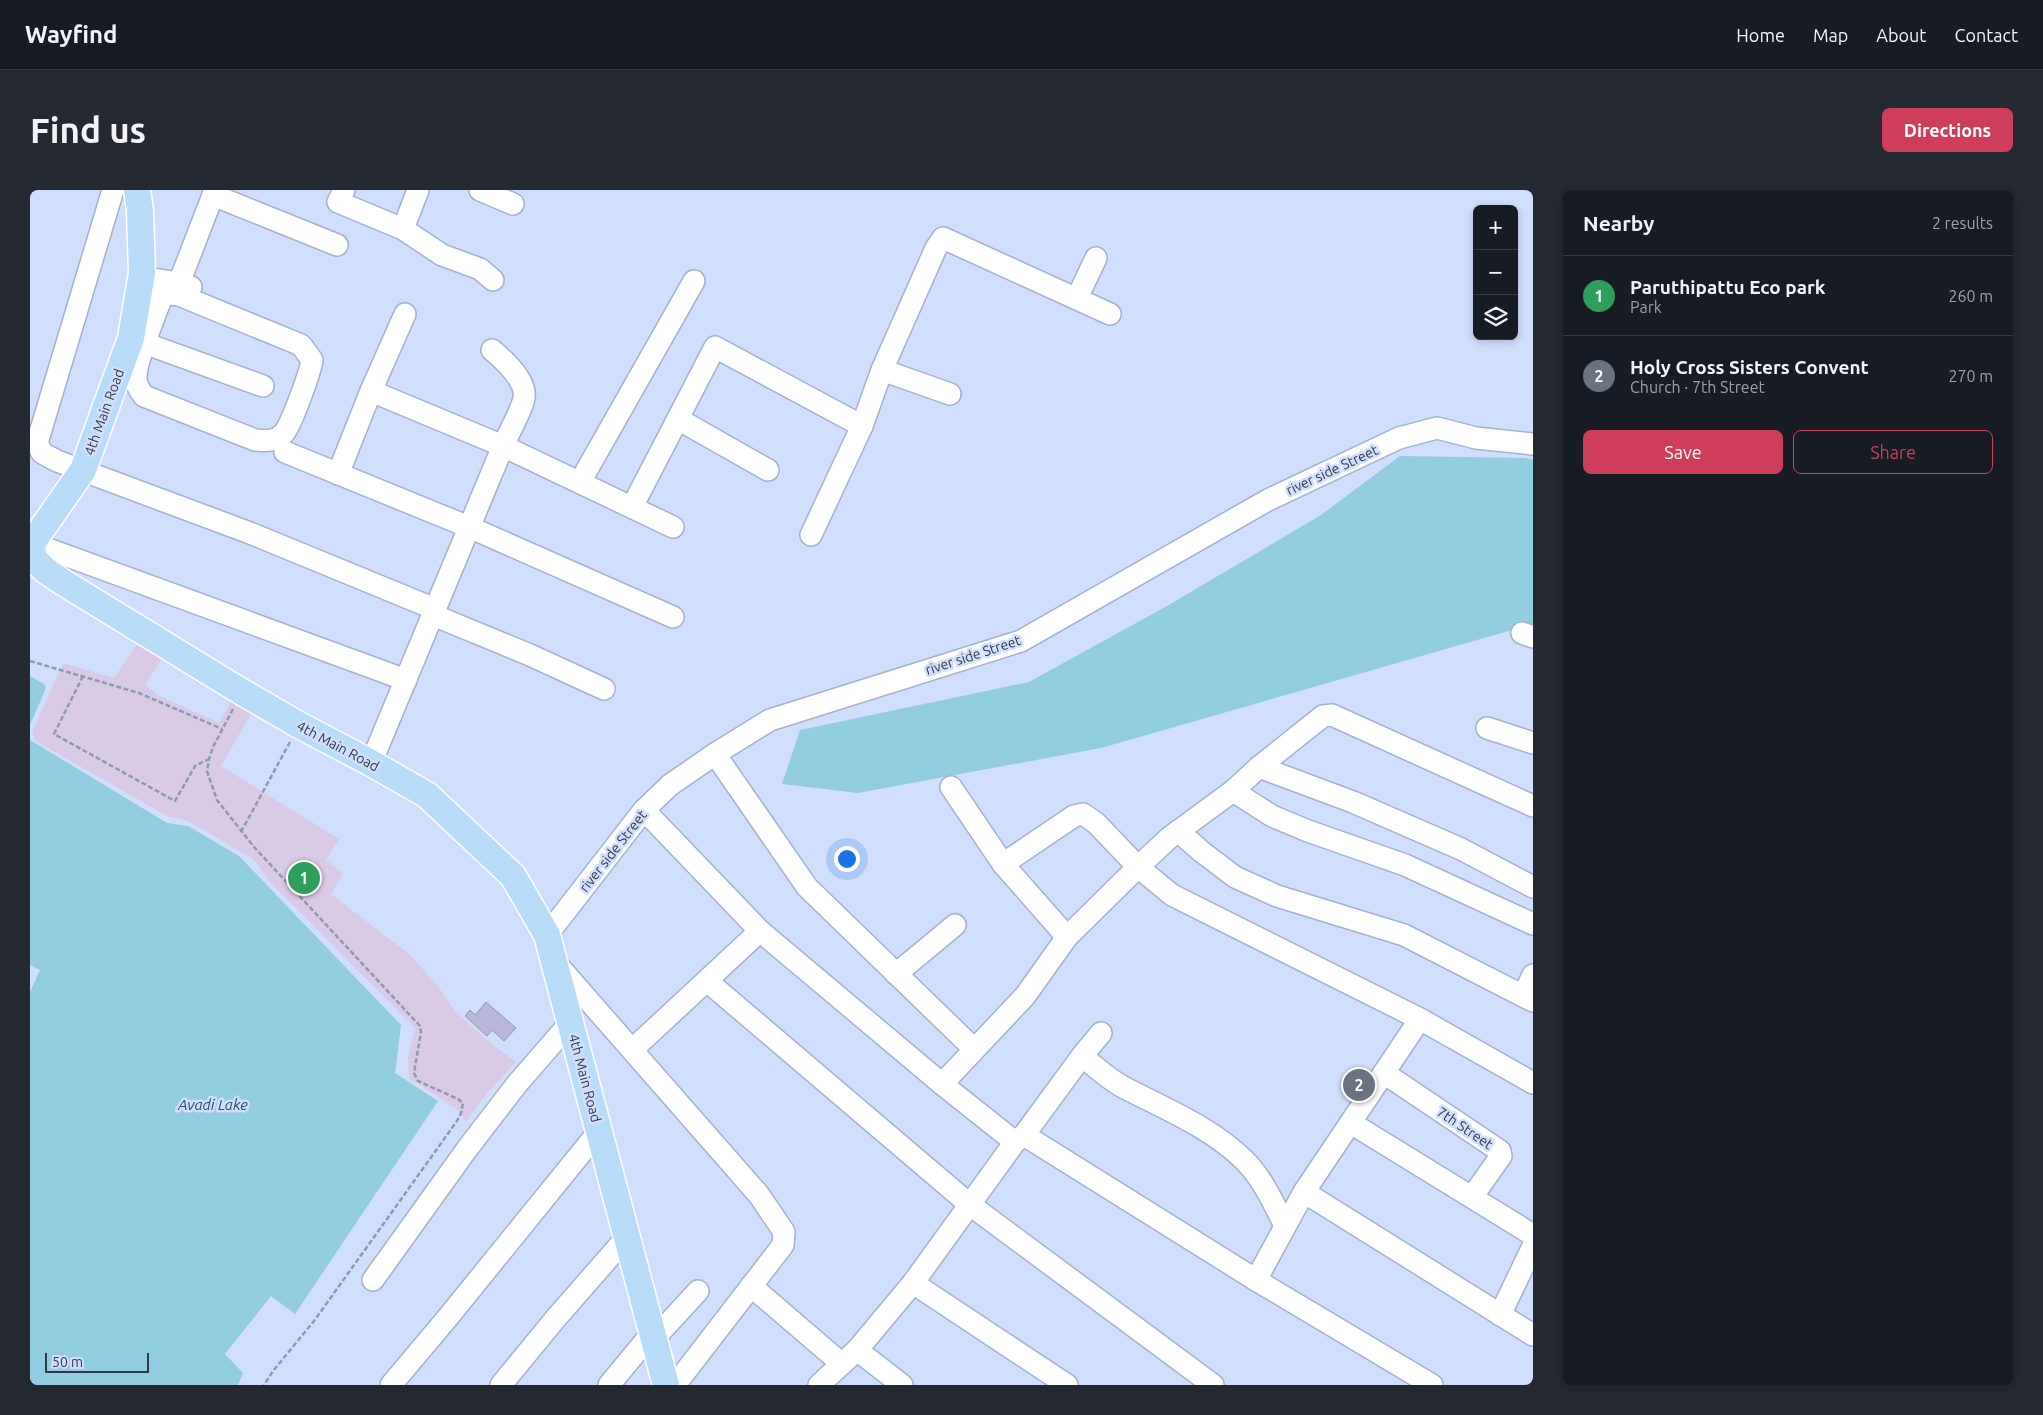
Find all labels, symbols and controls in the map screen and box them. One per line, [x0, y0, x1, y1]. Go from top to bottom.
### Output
text: Wayfind [25, 21, 117, 48]
text: Home [1736, 25, 1785, 45]
text: Map [1813, 25, 1848, 45]
text: About [1876, 25, 1926, 45]
text: Contact [1954, 25, 2018, 45]
button: Directions [1882, 108, 2013, 152]
text: Find us [30, 110, 146, 150]
map controls [1473, 205, 1518, 340]
button: + [1473, 205, 1518, 250]
text: Nearby [1583, 211, 1654, 235]
text: 2 results [1932, 214, 1993, 232]
button: − [1473, 250, 1518, 295]
text: Paruthipattu Eco park [1630, 276, 1825, 298]
text: 1 [1594, 287, 1604, 305]
text: 260 m [1948, 287, 1993, 305]
button: layers [1473, 295, 1518, 340]
text: Park [1630, 298, 1662, 316]
text: Holy Cross Sisters Convent [1630, 356, 1869, 378]
street label: 4th Main Road [81, 367, 127, 457]
text: 2 [1594, 367, 1604, 385]
text: 270 m [1948, 367, 1993, 385]
text: Church · 7th Street [1630, 378, 1765, 396]
button: Save [1583, 430, 1783, 474]
button: Share [1793, 430, 1993, 474]
street label: river side Street [1284, 442, 1381, 498]
street label: river side Street [923, 632, 1023, 678]
street label: 4th Main Road [294, 718, 382, 774]
street label: river side Street [576, 807, 650, 895]
your location [834, 846, 860, 872]
pin: 1 [288, 859, 320, 897]
street label: 4th Main Road [566, 1032, 604, 1124]
pin: 2 [1343, 1066, 1375, 1104]
water label: Avadi Lake [177, 1096, 248, 1113]
street label: 7th Street [1434, 1104, 1496, 1153]
scale bar [45, 1350, 149, 1373]
text: 50 m [52, 1354, 83, 1370]

